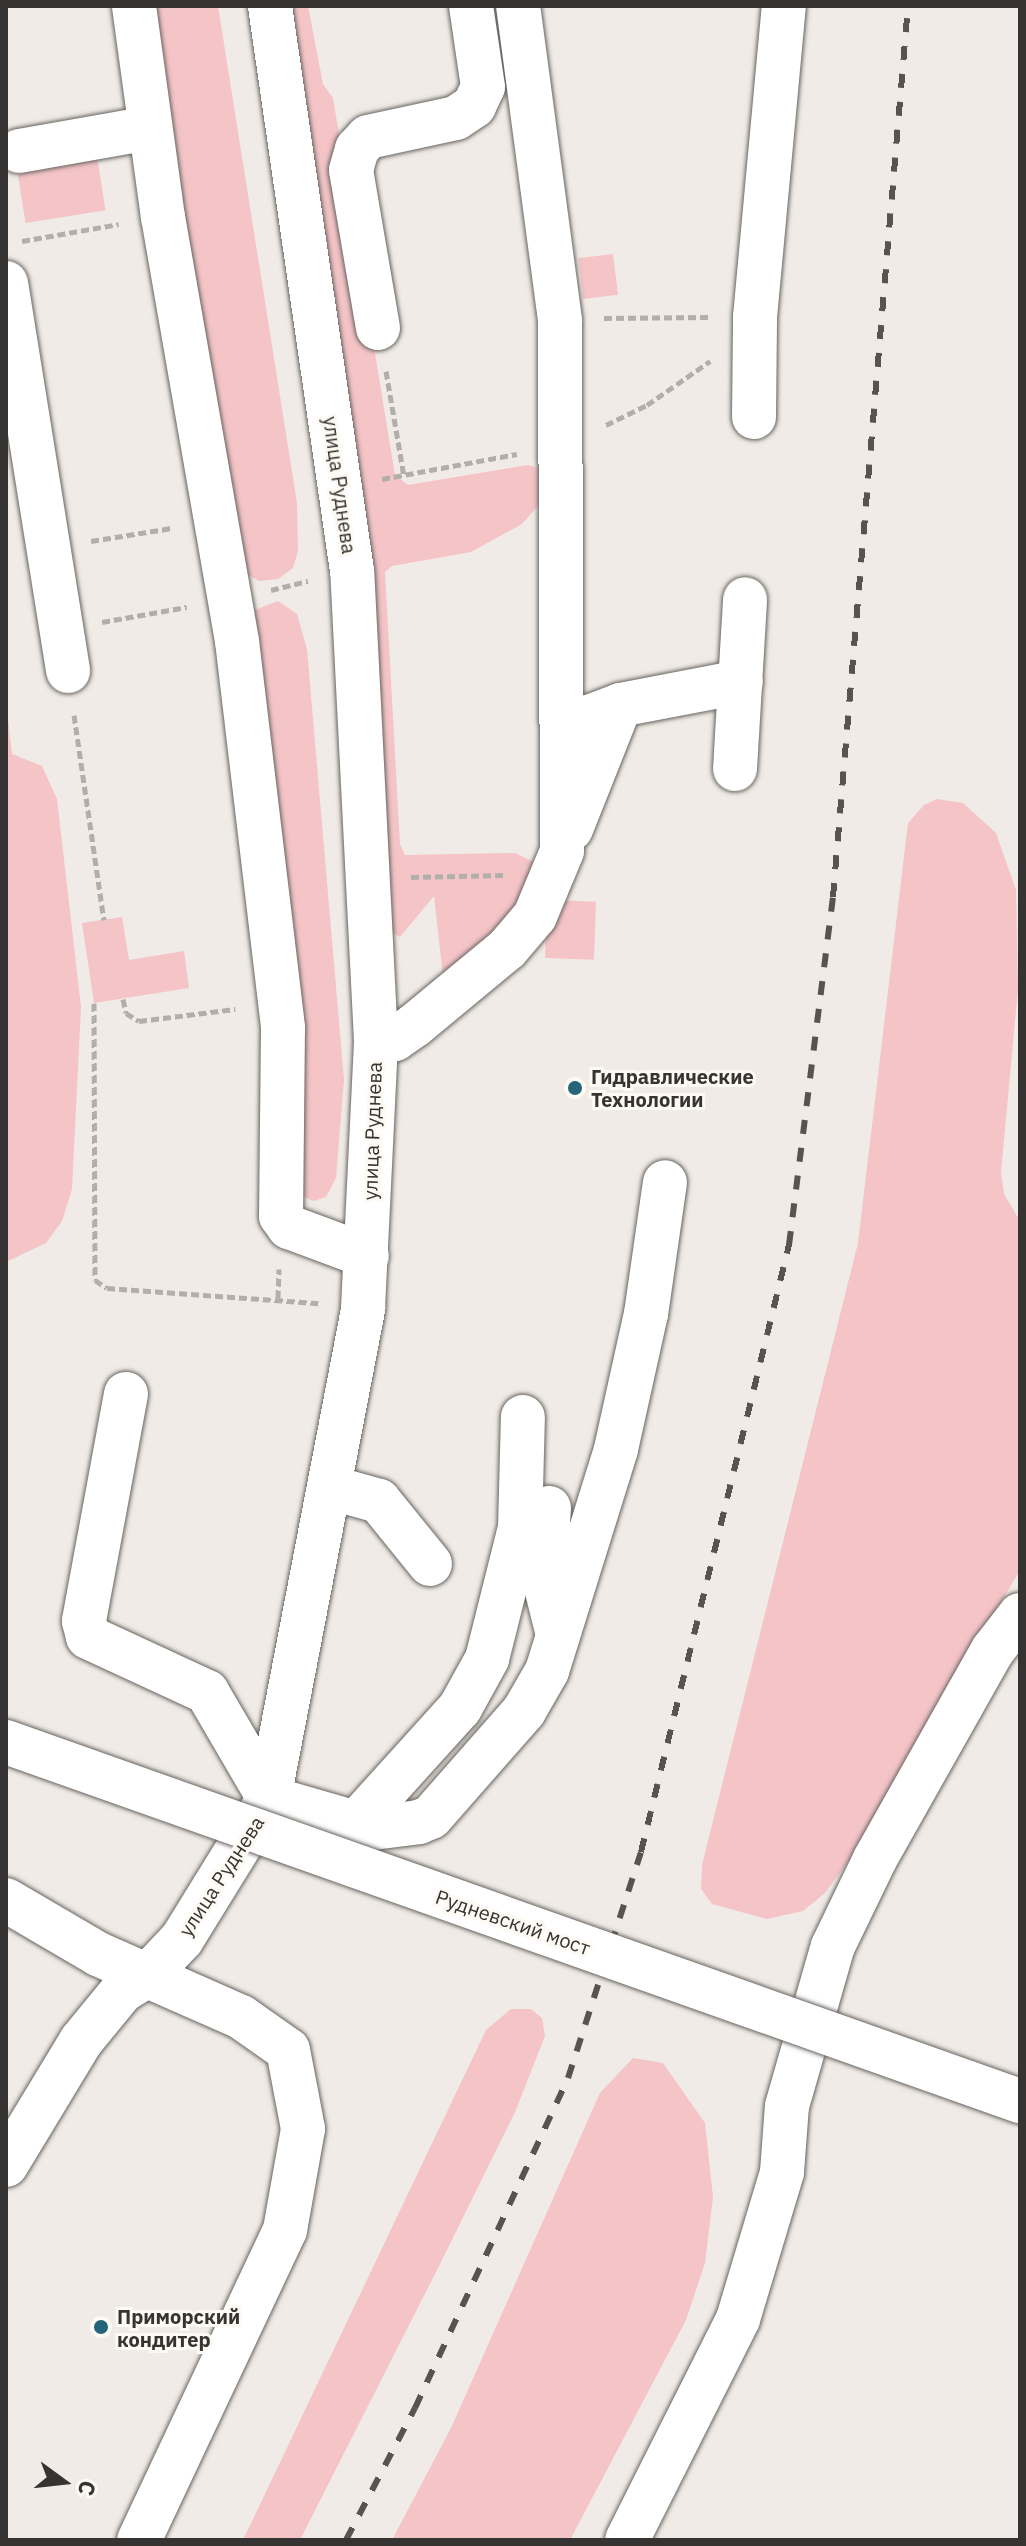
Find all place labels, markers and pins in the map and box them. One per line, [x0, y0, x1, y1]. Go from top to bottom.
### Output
place label: Гидравлические Технологии [591, 1064, 754, 1111]
marker: Гидравлические Технологии [566, 1079, 584, 1097]
place label: Приморский кондитер [117, 2304, 240, 2351]
marker: Приморский кондитер [92, 2318, 110, 2336]

